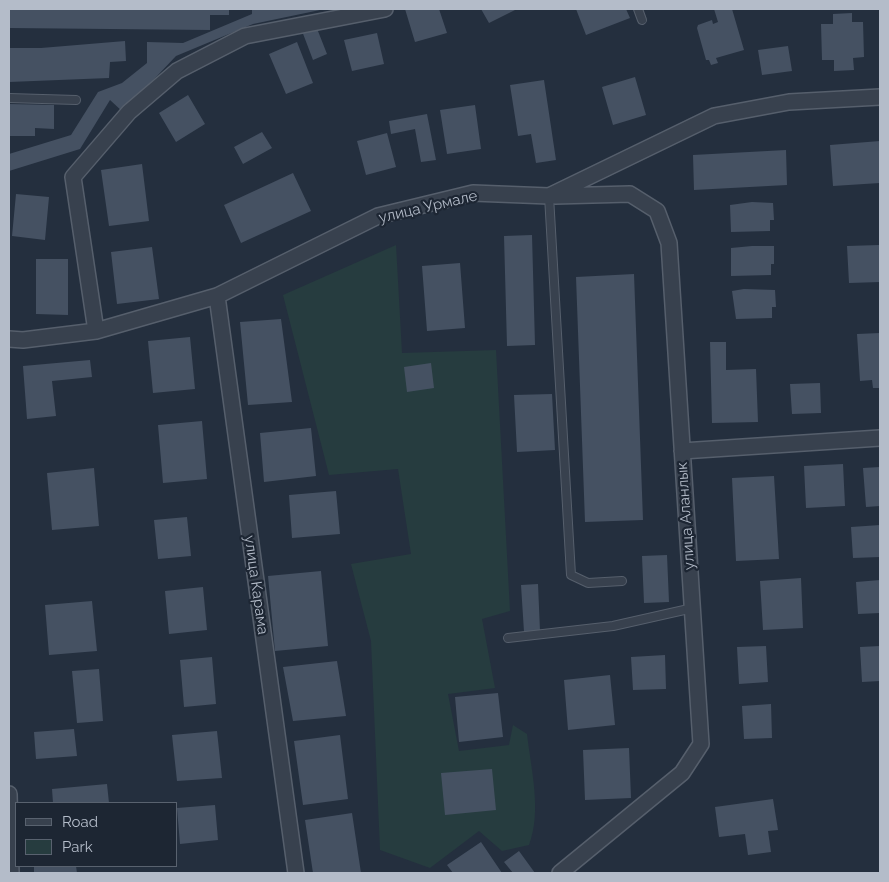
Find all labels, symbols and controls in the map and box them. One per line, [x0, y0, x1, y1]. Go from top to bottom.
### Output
street label: улица Урмале [377, 187, 479, 227]
street label: улица Аланлык [673, 461, 699, 571]
street label: улица Карама [240, 534, 272, 636]
legend [15, 802, 178, 867]
text: Road [62, 813, 98, 831]
text: Park [62, 838, 93, 856]

